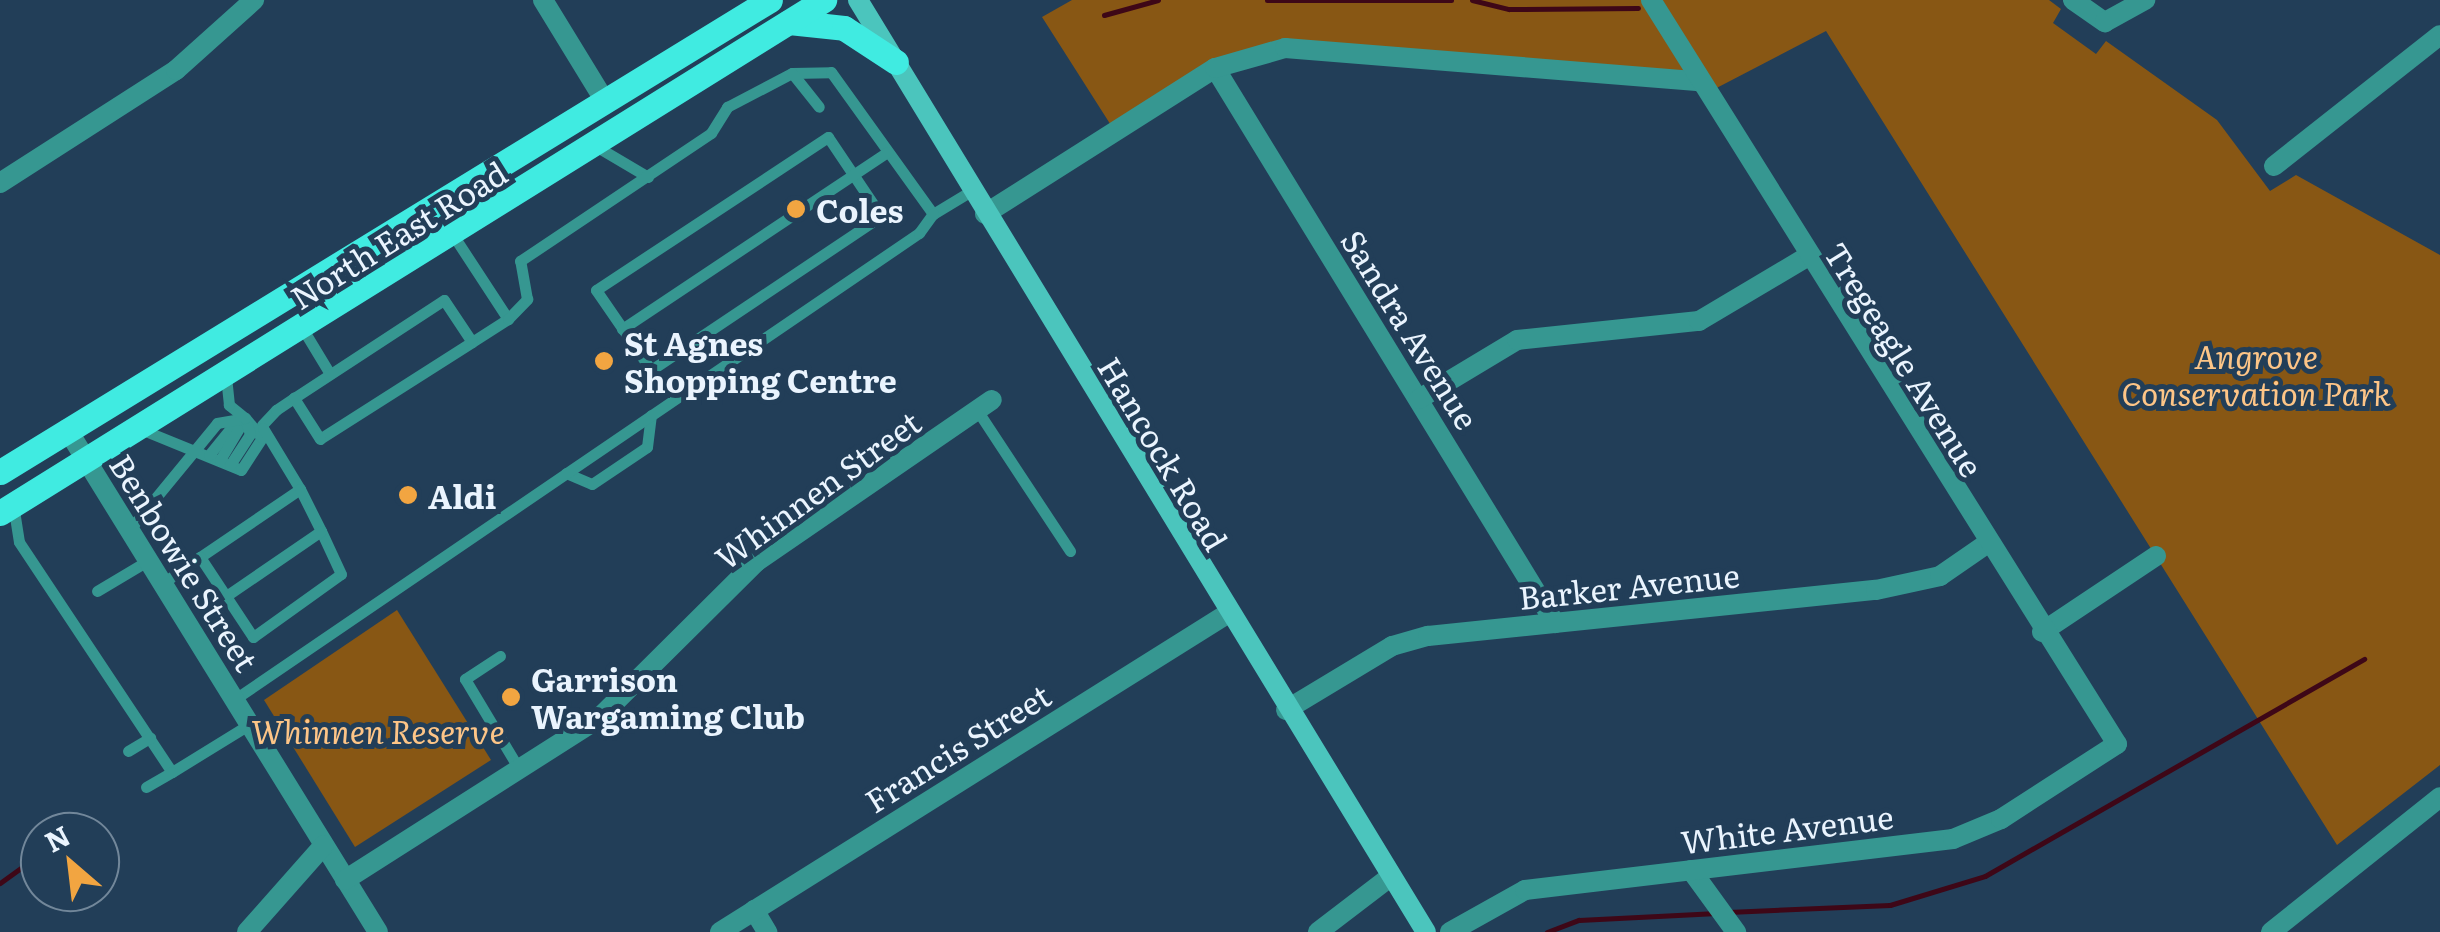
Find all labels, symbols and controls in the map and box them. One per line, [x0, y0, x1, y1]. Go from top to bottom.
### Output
street label: North East Road [283, 152, 513, 316]
place label: Coles [816, 190, 903, 228]
marker: Coles [785, 198, 807, 220]
street label: Sandra Avenue [1334, 222, 1488, 436]
street label: Tregeagle Avenue [1818, 235, 1992, 483]
place label: St Agnes Shopping Centre [624, 324, 897, 399]
park label: Angrove Conservation Park [2121, 337, 2391, 412]
street label: Hancock Road [1091, 349, 1237, 557]
marker: St Agnes Shopping Centre [593, 350, 615, 372]
street label: Whinnen Street [707, 402, 927, 576]
street label: Benbowie Street [103, 447, 267, 677]
place label: Aldi [428, 476, 496, 514]
marker: Aldi [397, 484, 419, 506]
street label: Barker Avenue [1517, 554, 1741, 616]
place label: Garrison Wargaming Club [531, 660, 805, 735]
street label: Francis Street [857, 675, 1057, 819]
marker: Garrison Wargaming Club [500, 686, 522, 708]
park label: Whinnen Reserve [251, 711, 505, 749]
street label: White Avenue [1678, 796, 1896, 860]
north arrow [20, 812, 120, 912]
text: N [37, 813, 77, 861]

